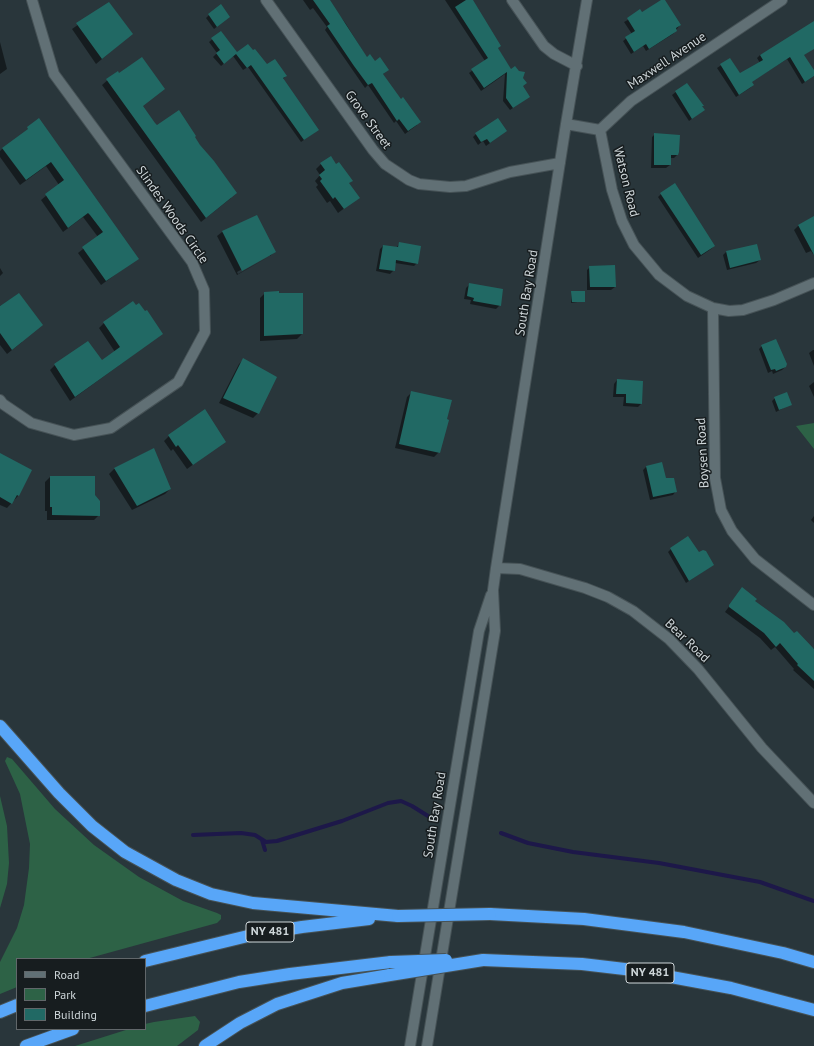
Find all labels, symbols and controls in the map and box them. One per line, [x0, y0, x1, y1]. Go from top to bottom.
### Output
street label: Maxwell Avenue [625, 29, 709, 93]
street label: Grove Street [342, 88, 394, 152]
street label: Watson Road [610, 145, 642, 219]
street label: Slindes Woods Circle [132, 163, 212, 267]
street label: South Bay Road [512, 249, 542, 337]
street label: Boysen Road [693, 417, 713, 489]
street label: Bear Road [661, 616, 713, 666]
street label: South Bay Road [420, 771, 450, 859]
road number: NY 481 [246, 922, 294, 942]
legend [16, 958, 146, 1030]
road number: NY 481 [626, 963, 674, 983]
text: Road [54, 967, 79, 982]
text: Park [54, 987, 76, 1002]
text: Building [54, 1007, 97, 1022]

